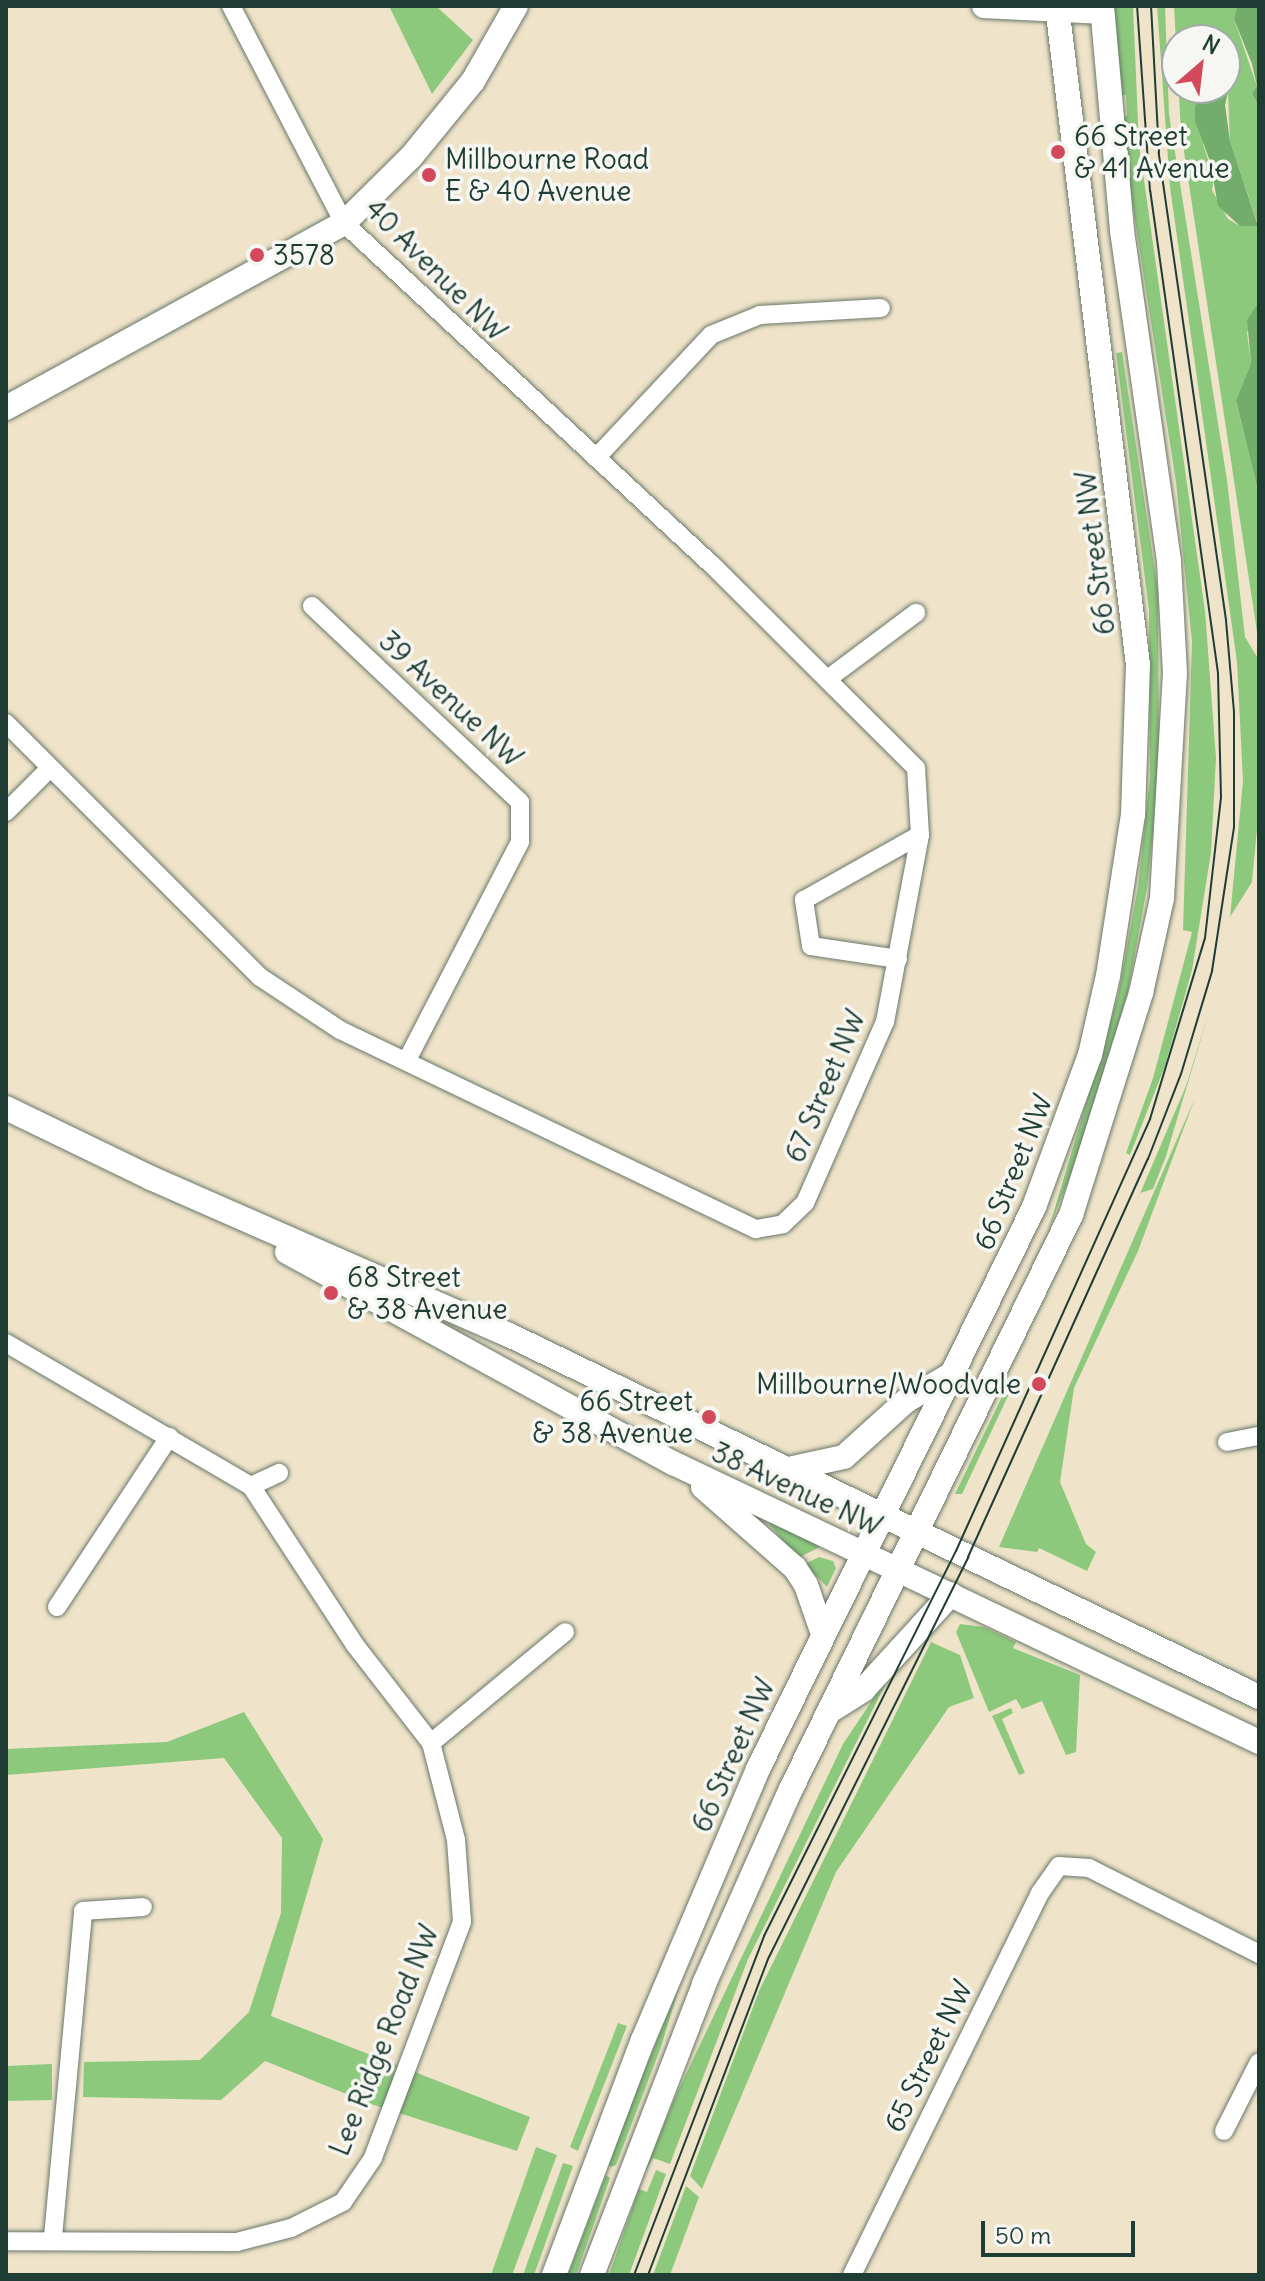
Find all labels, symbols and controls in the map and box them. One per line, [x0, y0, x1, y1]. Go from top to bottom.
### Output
north arrow [1161, 24, 1241, 104]
text: N [1198, 29, 1225, 61]
place label: 66 Street & 41 Avenue [1074, 119, 1230, 185]
place label: Millbourne Road E & 40 Avenue [445, 142, 649, 208]
marker: 66 Street & 41 Avenue [1049, 143, 1067, 161]
marker: Millbourne Road E & 40 Avenue [420, 166, 438, 184]
street label: 40 Avenue NW [358, 192, 514, 348]
place label: 3578 [273, 238, 335, 272]
marker: 3578 [248, 246, 266, 264]
street label: 66 Street NW [1068, 469, 1122, 637]
street label: 39 Avenue NW [372, 624, 530, 774]
street label: 67 Street NW [778, 1005, 872, 1167]
street label: 66 Street NW [966, 1089, 1060, 1255]
place label: 68 Street & 38 Avenue [347, 1260, 508, 1326]
marker: 68 Street & 38 Avenue [322, 1284, 340, 1302]
place label: Millbourne/Woodvale [756, 1367, 1021, 1401]
marker: Millbourne/Woodvale [1028, 1373, 1050, 1395]
place label: 66 Street & 38 Avenue [532, 1384, 693, 1450]
marker: 66 Street & 38 Avenue [700, 1408, 718, 1426]
street label: 38 Avenue NW [707, 1435, 887, 1543]
street label: 66 Street NW [684, 1673, 782, 1837]
street label: Lee Ridge Road NW [322, 1920, 446, 2160]
street label: 65 Street NW [877, 1974, 979, 2138]
scale bar [985, 2205, 1139, 2255]
text: 50 m [995, 2220, 1051, 2250]

